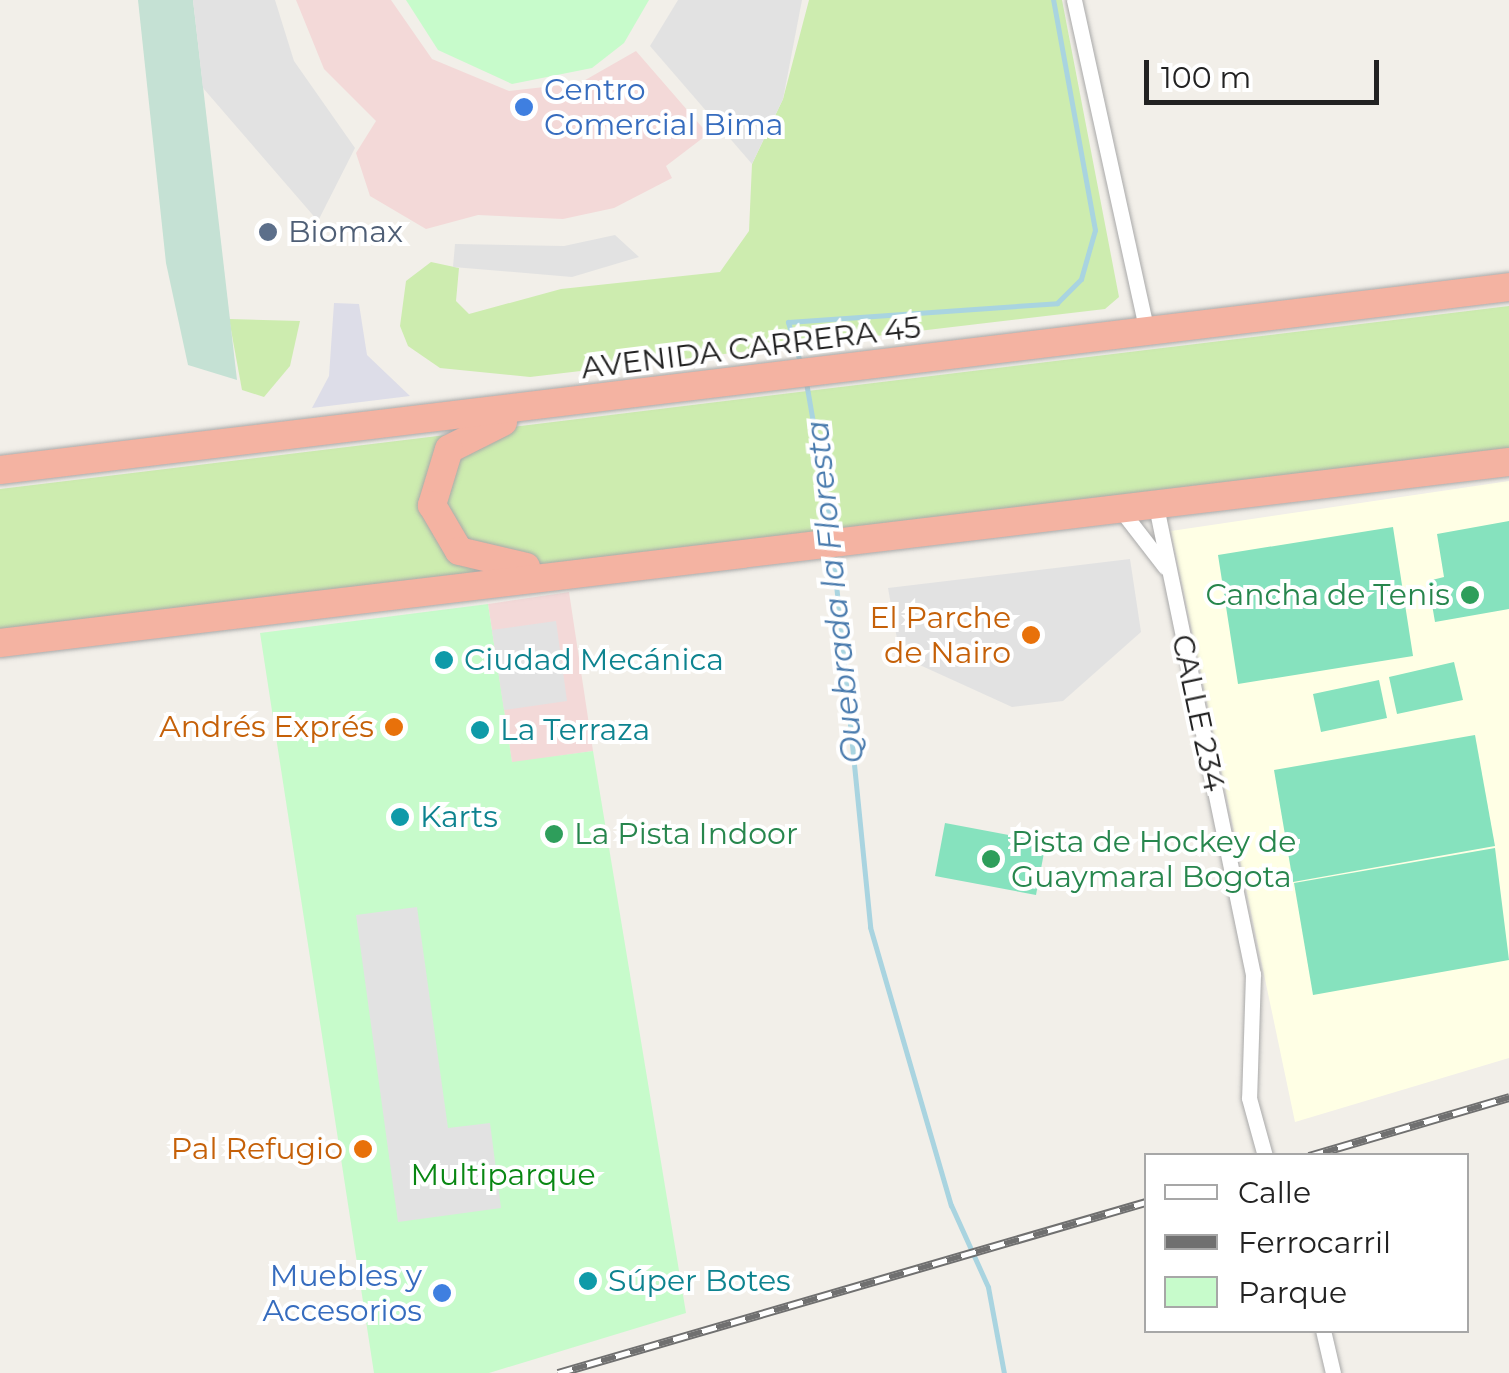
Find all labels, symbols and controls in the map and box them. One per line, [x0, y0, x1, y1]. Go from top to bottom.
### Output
scale bar [1149, 40, 1384, 102]
text: 100 m [1161, 59, 1251, 96]
place label: Centro Comercial Bima [544, 72, 784, 142]
marker: Centro Comercial Bima [513, 96, 535, 118]
place label: Biomax [288, 214, 403, 250]
marker: Biomax [257, 221, 279, 243]
street label: AVENIDA CARRERA 45 [579, 309, 923, 387]
water label: Quebrada la Floresta [798, 419, 872, 765]
place label: Cancha de Tenis [1205, 577, 1450, 613]
marker: Cancha de Tenis [1459, 584, 1481, 606]
place label: El Parche de Nairo [870, 600, 1011, 670]
marker: El Parche de Nairo [1020, 624, 1042, 646]
street label: CALLE 234 [1164, 631, 1232, 795]
place label: Ciudad Mecánica [464, 642, 724, 678]
marker: Ciudad Mecánica [433, 649, 455, 671]
place label: Andrés Exprés [159, 709, 374, 745]
place label: La Terraza [500, 712, 650, 748]
marker: Andrés Exprés [383, 716, 405, 738]
marker: La Terraza [469, 719, 491, 741]
place label: Karts [420, 799, 498, 835]
marker: Karts [389, 806, 411, 828]
place label: La Pista Indoor [574, 816, 798, 852]
marker: La Pista Indoor [543, 823, 565, 845]
place label: Pista de Hockey de Guaymaral Bogota [1011, 824, 1296, 894]
marker: Pista de Hockey de Guaymaral Bogota [980, 848, 1002, 870]
place label: Pal Refugio [171, 1131, 343, 1167]
marker: Pal Refugio [352, 1138, 374, 1160]
legend [1144, 1153, 1469, 1333]
park label: Multiparque [410, 1157, 596, 1193]
text: Calle [1238, 1174, 1311, 1211]
text: Ferrocarril [1238, 1224, 1391, 1261]
place label: Muebles y Accesorios [263, 1258, 422, 1328]
place label: Súper Botes [608, 1263, 791, 1299]
marker: Súper Botes [577, 1270, 599, 1292]
text: Parque [1238, 1274, 1347, 1311]
marker: Muebles y Accesorios [431, 1282, 453, 1304]

